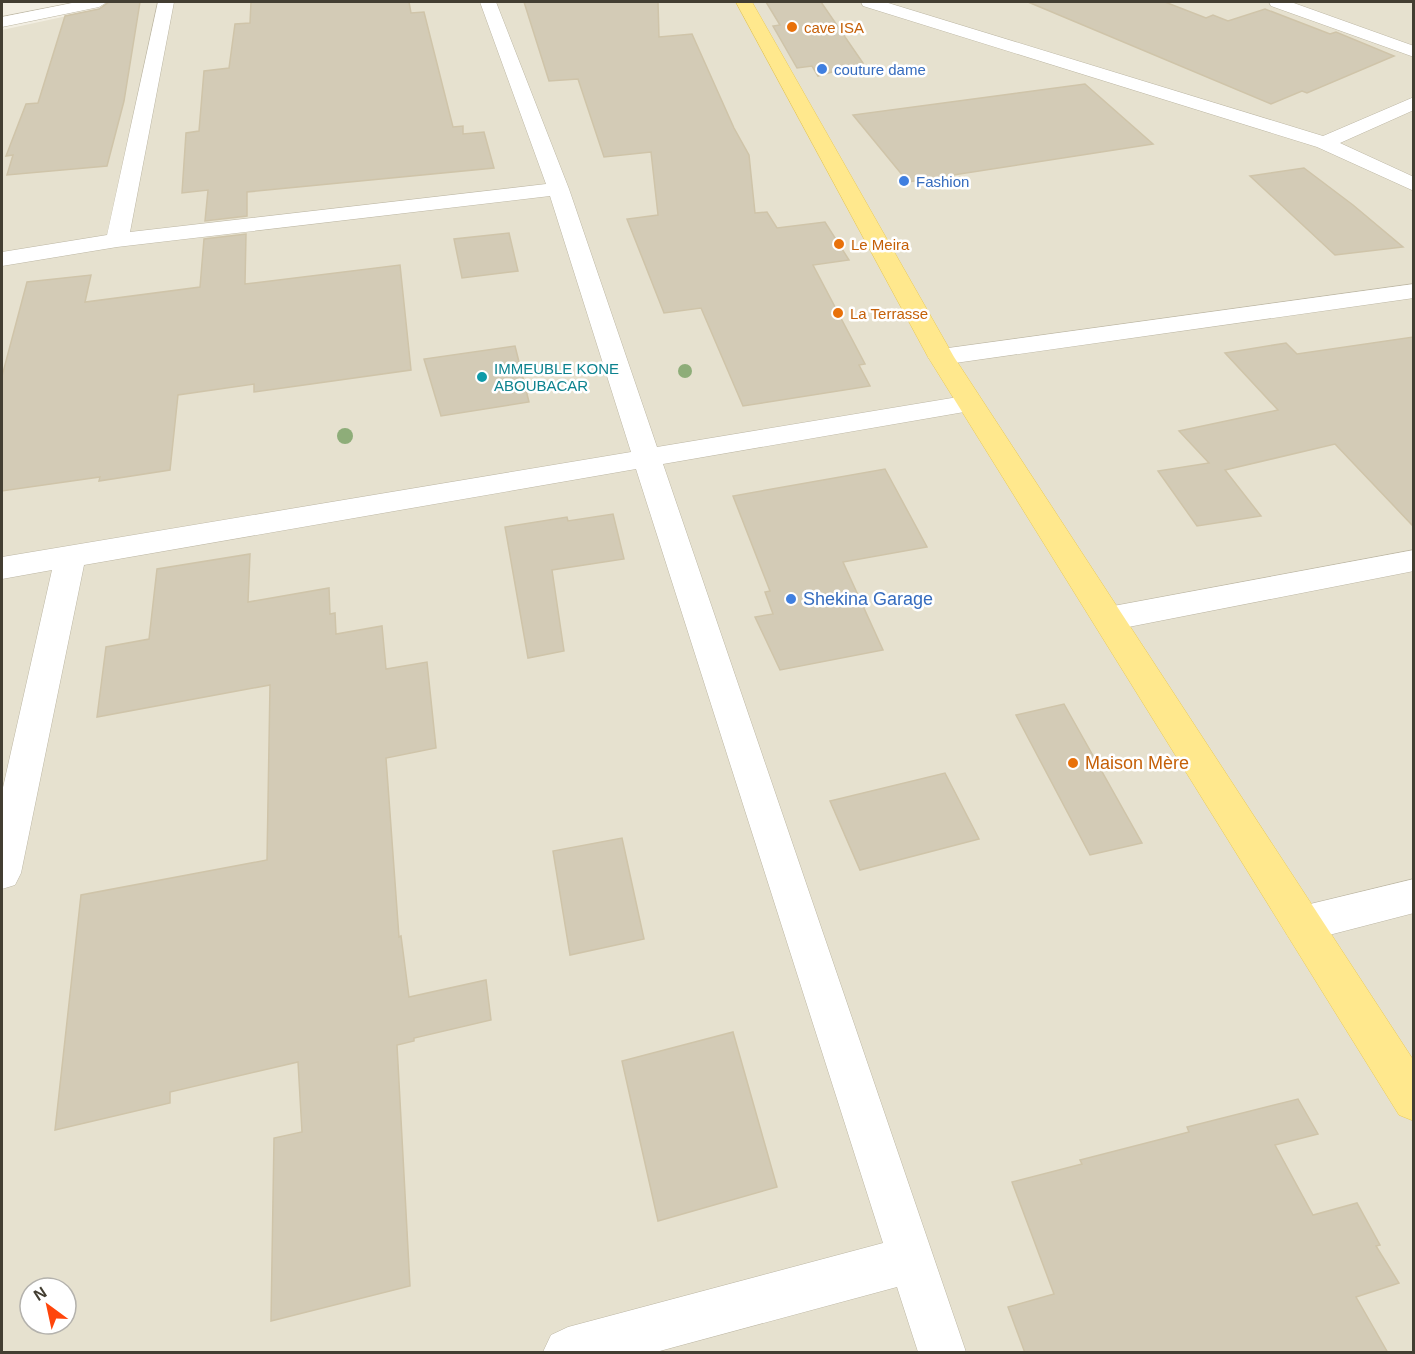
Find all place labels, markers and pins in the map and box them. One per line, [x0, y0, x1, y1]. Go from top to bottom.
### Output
place label: cave ISA [804, 19, 864, 36]
marker: cave ISA [785, 20, 799, 34]
place label: couture dame [834, 61, 926, 78]
marker: couture dame [815, 62, 829, 76]
place label: Fashion [916, 173, 969, 190]
marker: Fashion [897, 174, 911, 188]
place label: Le Meira [851, 236, 910, 253]
marker: Le Meira [832, 237, 846, 251]
place label: La Terrasse [850, 305, 928, 322]
marker: La Terrasse [831, 306, 845, 320]
place label: IMMEUBLE KONE ABOUBACAR [494, 360, 619, 394]
marker: IMMEUBLE KONE ABOUBACAR [475, 370, 489, 384]
place label: Shekina Garage [803, 589, 933, 609]
marker: Shekina Garage [784, 592, 798, 606]
place label: Maison Mère [1085, 753, 1189, 773]
marker: Maison Mère [1066, 756, 1080, 770]

